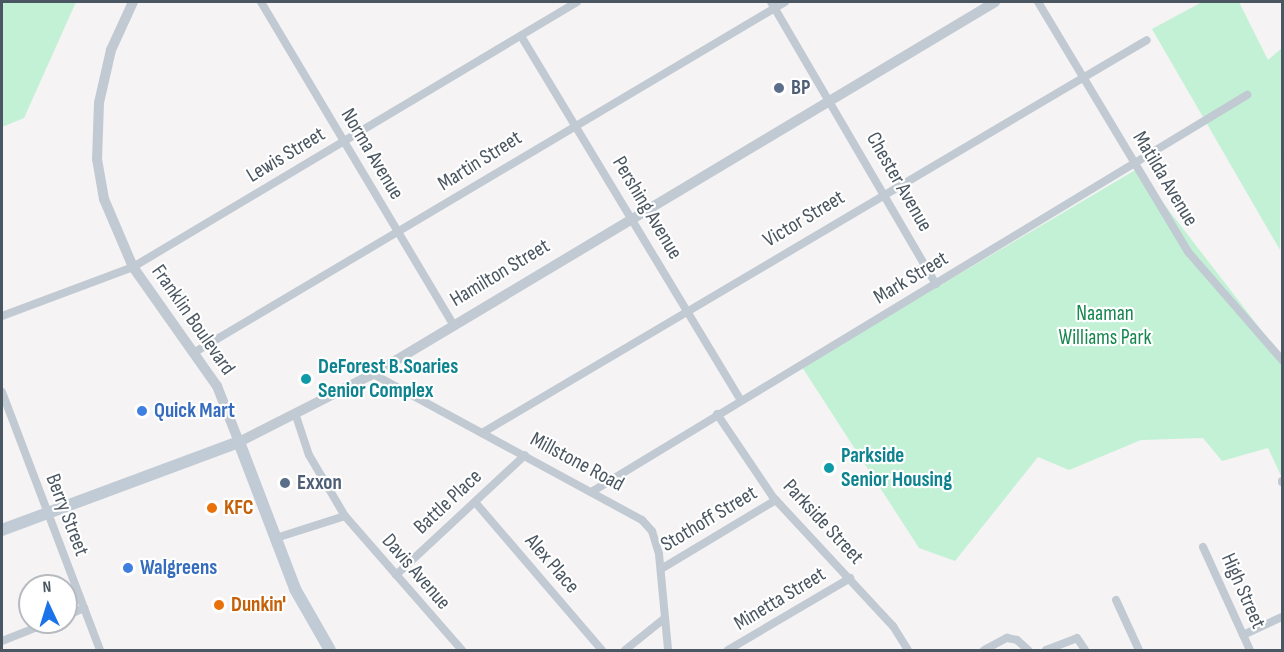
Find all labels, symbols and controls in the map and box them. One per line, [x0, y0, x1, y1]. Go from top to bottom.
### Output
place label: BP [791, 75, 810, 101]
marker: BP [772, 81, 786, 95]
street label: Norma Avenue [335, 104, 409, 204]
street label: Lewis Street [242, 122, 330, 188]
street label: Martin Street [434, 125, 526, 197]
street label: Matilda Avenue [1127, 127, 1203, 231]
street label: Chester Avenue [860, 128, 938, 236]
street label: Pershing Avenue [606, 152, 688, 264]
street label: Victor Street [759, 185, 849, 253]
street label: Hamilton Street [446, 233, 554, 313]
street label: Mark Street [869, 246, 953, 310]
street label: Franklin Boulevard [146, 260, 240, 380]
park label: Naaman Williams Park [1059, 301, 1151, 351]
place label: DeForest B.Soaries Senior Complex [318, 354, 458, 404]
marker: DeForest B.Soaries Senior Complex [299, 372, 313, 386]
place label: Quick Mart [154, 398, 235, 424]
marker: Quick Mart [135, 404, 149, 418]
street label: Millstone Road [526, 427, 628, 497]
place label: Parkside Senior Housing [841, 443, 952, 493]
marker: Parkside Senior Housing [822, 461, 836, 475]
street label: Battle Place [409, 464, 487, 540]
street label: Berry Street [40, 470, 94, 560]
place label: Exxon [297, 470, 342, 496]
street label: Parkside Street [777, 474, 869, 570]
marker: Exxon [278, 476, 292, 490]
street label: Stothoff Street [656, 480, 762, 558]
place label: KFC [224, 495, 254, 521]
marker: KFC [205, 501, 219, 515]
street label: Davis Avenue [376, 529, 456, 615]
street label: Alex Place [519, 529, 585, 599]
street label: High Street [1215, 550, 1271, 632]
place label: Walgreens [140, 555, 217, 581]
marker: Walgreens [121, 561, 135, 575]
street label: Minetta Street [730, 562, 830, 636]
north arrow [18, 574, 78, 634]
text: N [42, 578, 52, 597]
place label: Dunkin' [231, 592, 286, 618]
marker: Dunkin' [212, 598, 226, 612]

